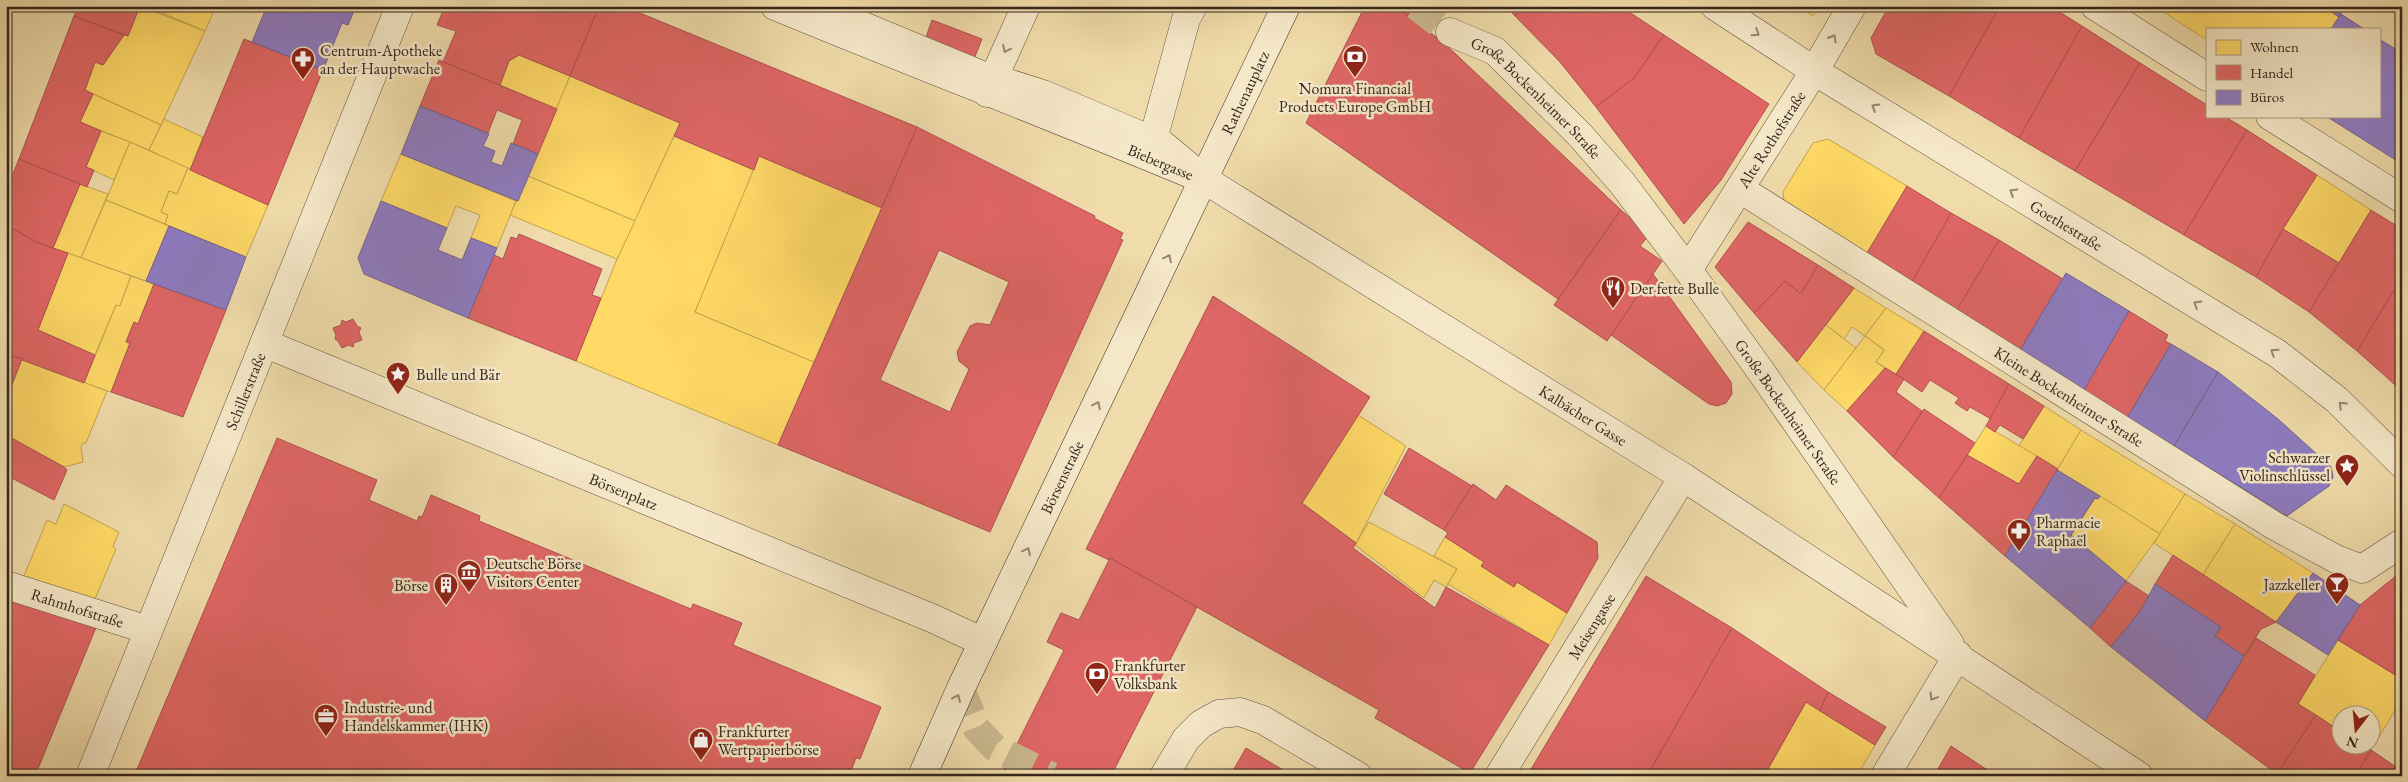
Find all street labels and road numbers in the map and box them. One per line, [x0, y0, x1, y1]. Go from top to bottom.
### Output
street label: Große Bockenheimer Straße [1467, 32, 1606, 163]
street label: Rathenauplatz [1216, 47, 1274, 138]
street label: Alte Rothofstraße [1732, 87, 1810, 193]
street label: Biebergasse [1125, 139, 1197, 185]
street label: Goethestraße [2026, 195, 2106, 256]
street label: Große Bockenheimer Straße [1730, 335, 1846, 489]
street label: Kleine Bockenheimer Straße [1990, 342, 2148, 452]
street label: Schillerstraße [220, 349, 270, 433]
street label: Kalbächer Gasse [1535, 380, 1631, 451]
street label: Börsenstraße [1036, 437, 1088, 517]
street label: Börsenplatz [586, 468, 661, 515]
street label: Rahmhofstraße [28, 584, 126, 633]
street label: Meisengasse [1563, 589, 1620, 663]

